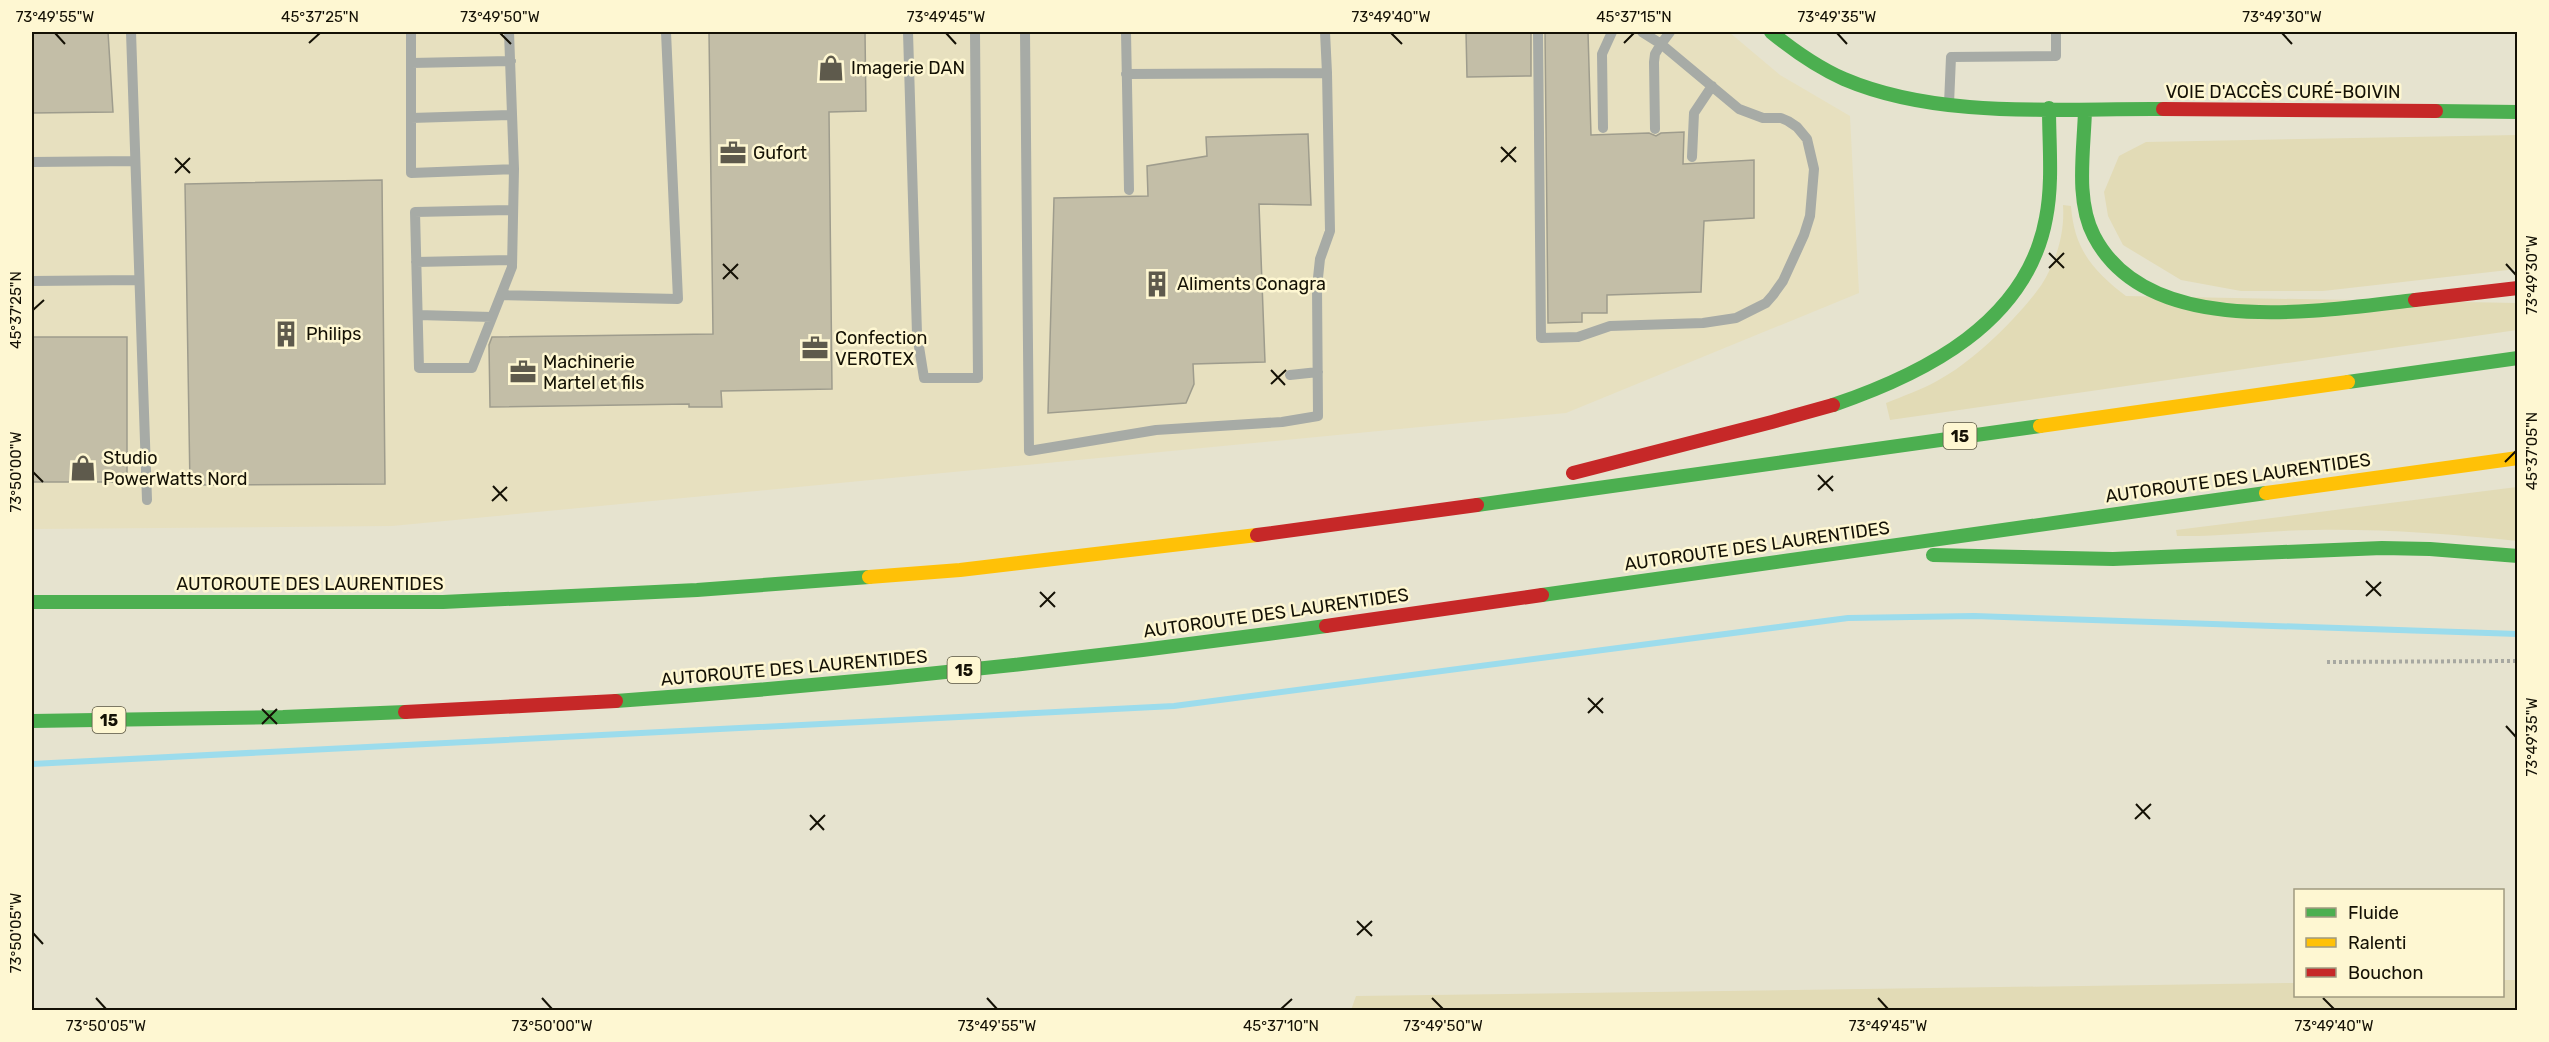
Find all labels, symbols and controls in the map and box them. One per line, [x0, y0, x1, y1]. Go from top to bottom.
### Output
text: 73°49'55"W [16, 8, 94, 26]
text: 45°37'25"N [281, 8, 359, 26]
text: 73°49'50"W [460, 8, 540, 26]
text: 73°49'45"W [907, 8, 985, 26]
text: 73°49'40"W [1352, 8, 1430, 26]
text: 45°37'15"N [1596, 8, 1672, 26]
text: 73°49'35"W [1798, 8, 1876, 26]
text: 73°49'30"W [2242, 8, 2322, 26]
shop icon: Imagerie DAN [816, 53, 846, 83]
place label: Imagerie DAN [851, 57, 965, 79]
street label: VOIE D'ACCÈS CURÉ-BOIVIN [2165, 81, 2401, 103]
office icon: Gufort [718, 138, 748, 168]
place label: Gufort [753, 142, 807, 164]
text: 73°49'30"W [2523, 235, 2541, 315]
building icon: Aliments Conagra [1142, 269, 1172, 299]
text: 45°37'25"N [7, 271, 25, 349]
place label: Aliments Conagra [1177, 273, 1326, 295]
building icon: Philips [271, 319, 301, 349]
place label: Philips [306, 323, 362, 345]
place label: Confection VEROTEX [835, 327, 928, 370]
office icon: Confection VEROTEX [800, 333, 830, 363]
place label: Machinerie Martel et fils [543, 351, 645, 394]
office icon: Machinerie Martel et fils [508, 357, 538, 387]
text: 45°37'05"N [2523, 412, 2541, 490]
road number: 15 [1944, 423, 1976, 449]
text: 73°50'00"W [7, 432, 25, 512]
place label: Studio PowerWatts Nord [103, 447, 247, 490]
street label: AUTOROUTE DES LAURENTIDES [2104, 448, 2372, 508]
shop icon: Studio PowerWatts Nord [68, 453, 98, 483]
street label: AUTOROUTE DES LAURENTIDES [1623, 516, 1891, 576]
street label: AUTOROUTE DES LAURENTIDES [176, 573, 444, 595]
street label: AUTOROUTE DES LAURENTIDES [1142, 583, 1410, 643]
street label: AUTOROUTE DES LAURENTIDES [660, 645, 928, 691]
road number: 15 [948, 657, 980, 683]
text: 73°49'35"W [2523, 698, 2541, 776]
road number: 15 [92, 707, 126, 733]
legend [2294, 889, 2504, 997]
text: 73°50'05"W [7, 893, 25, 973]
text: Fluide [2348, 902, 2399, 924]
text: Ralenti [2348, 932, 2406, 954]
text: Bouchon [2348, 962, 2423, 984]
text: 73°50'05"W [66, 1017, 146, 1035]
text: 73°50'00"W [512, 1017, 592, 1035]
text: 73°49'55"W [958, 1017, 1036, 1035]
text: 45°37'10"N [1243, 1017, 1319, 1035]
text: 73°49'50"W [1403, 1017, 1483, 1035]
text: 73°49'45"W [1849, 1017, 1927, 1035]
text: 73°49'40"W [2295, 1017, 2373, 1035]

